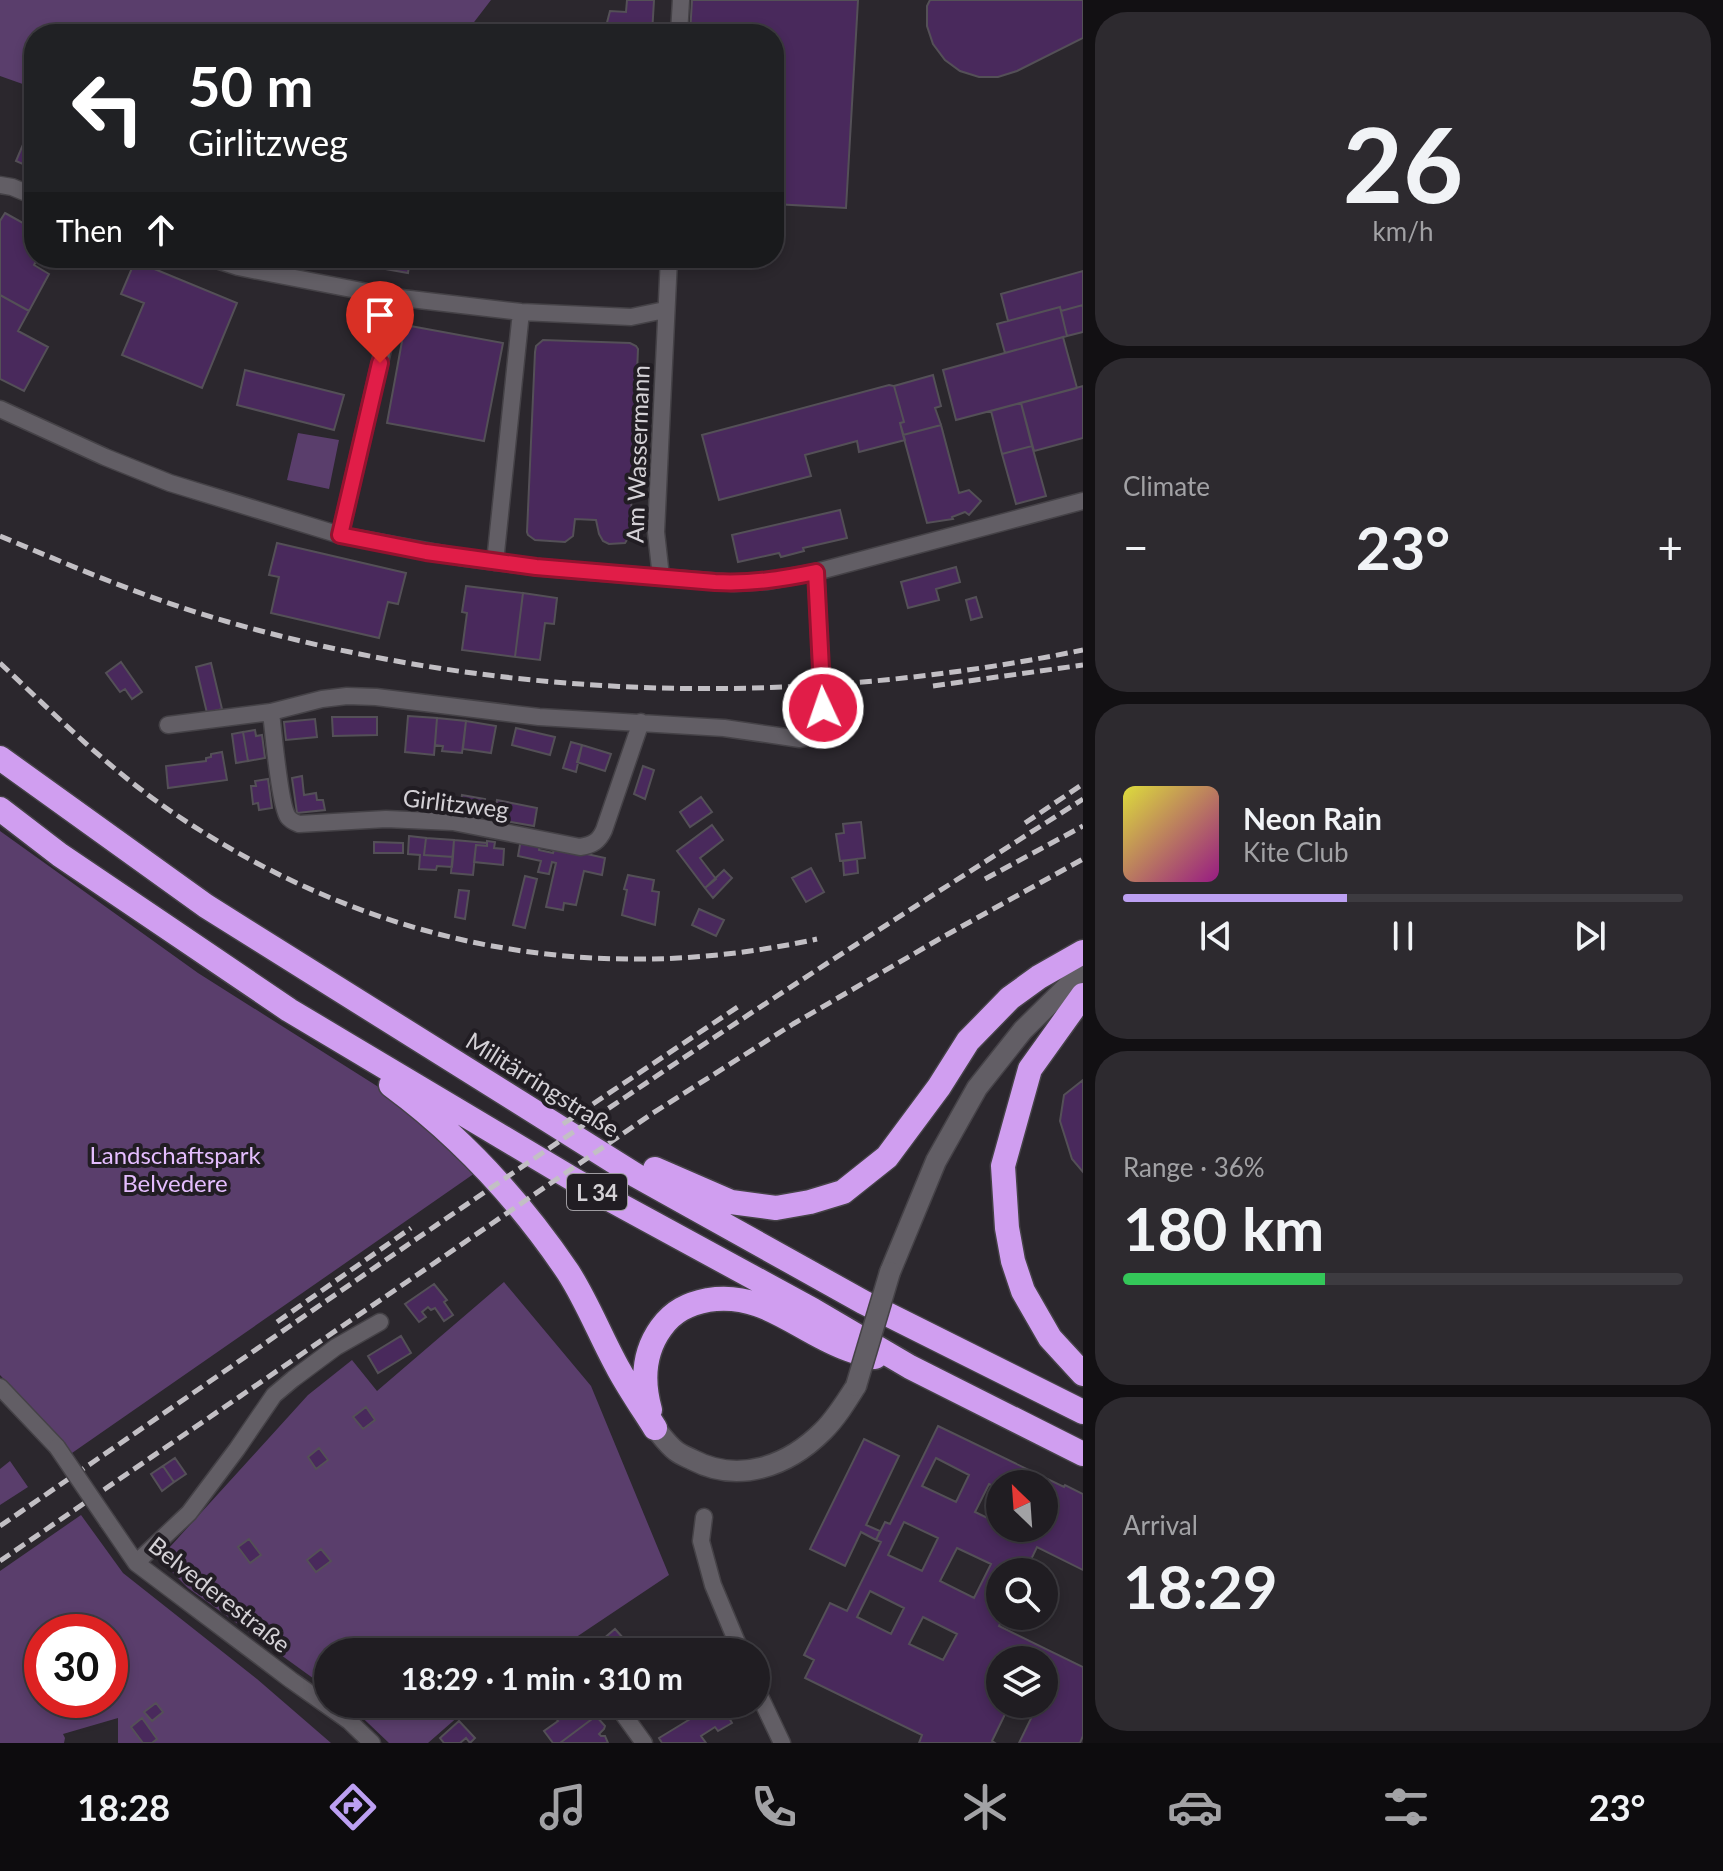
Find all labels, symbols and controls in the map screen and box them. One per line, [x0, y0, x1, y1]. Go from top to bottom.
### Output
text: 50 m [188, 52, 313, 119]
icon: left [56, 56, 160, 160]
text: 26 [1343, 100, 1463, 225]
text: Girlitzweg [188, 120, 348, 164]
icon: ahead [139, 208, 183, 252]
text: Then [56, 212, 123, 248]
text: km/h [1373, 215, 1433, 247]
pin [346, 281, 414, 363]
icon: arrive [358, 293, 402, 337]
street label: Am Wassermann [619, 365, 655, 543]
text: Climate [1123, 470, 1210, 502]
text: 23° [1356, 511, 1450, 583]
text: − [1123, 521, 1149, 573]
text: + [1657, 521, 1683, 573]
position arrow [781, 666, 865, 750]
street label: Girlitzweg [401, 782, 511, 824]
text: Neon Rain [1243, 800, 1382, 836]
text: Kite Club [1243, 836, 1349, 868]
icon: previous [1194, 914, 1238, 958]
icon: pause [1381, 914, 1425, 958]
icon: next [1568, 914, 1612, 958]
street label: Militärringstraße [461, 1025, 625, 1143]
park label: Landschaftspark Belvedere [89, 1140, 261, 1197]
text: Range · 36% [1123, 1151, 1265, 1183]
road number: L 34 [567, 1174, 627, 1210]
text: 180 km [1123, 1192, 1324, 1264]
north arrow [986, 1470, 1058, 1542]
map controls [986, 1470, 1058, 1718]
text: Arrival [1123, 1509, 1198, 1541]
street label: Belvederestraße [144, 1530, 296, 1658]
text: 18:29 [1123, 1550, 1278, 1622]
button: search [986, 1558, 1058, 1630]
speed limit sign: 30 [24, 1614, 128, 1718]
button: layers [986, 1646, 1058, 1718]
text: 18:29 · 1 min · 310 m [401, 1660, 683, 1696]
icon: directions [325, 1779, 381, 1835]
icon: music [535, 1779, 591, 1835]
icon: phone [746, 1779, 802, 1835]
icon: climate [957, 1779, 1013, 1835]
icon: car [1167, 1779, 1223, 1835]
icon: filters [1378, 1779, 1434, 1835]
text: 18:28 [77, 1785, 170, 1829]
text: 23° [1589, 1785, 1646, 1829]

